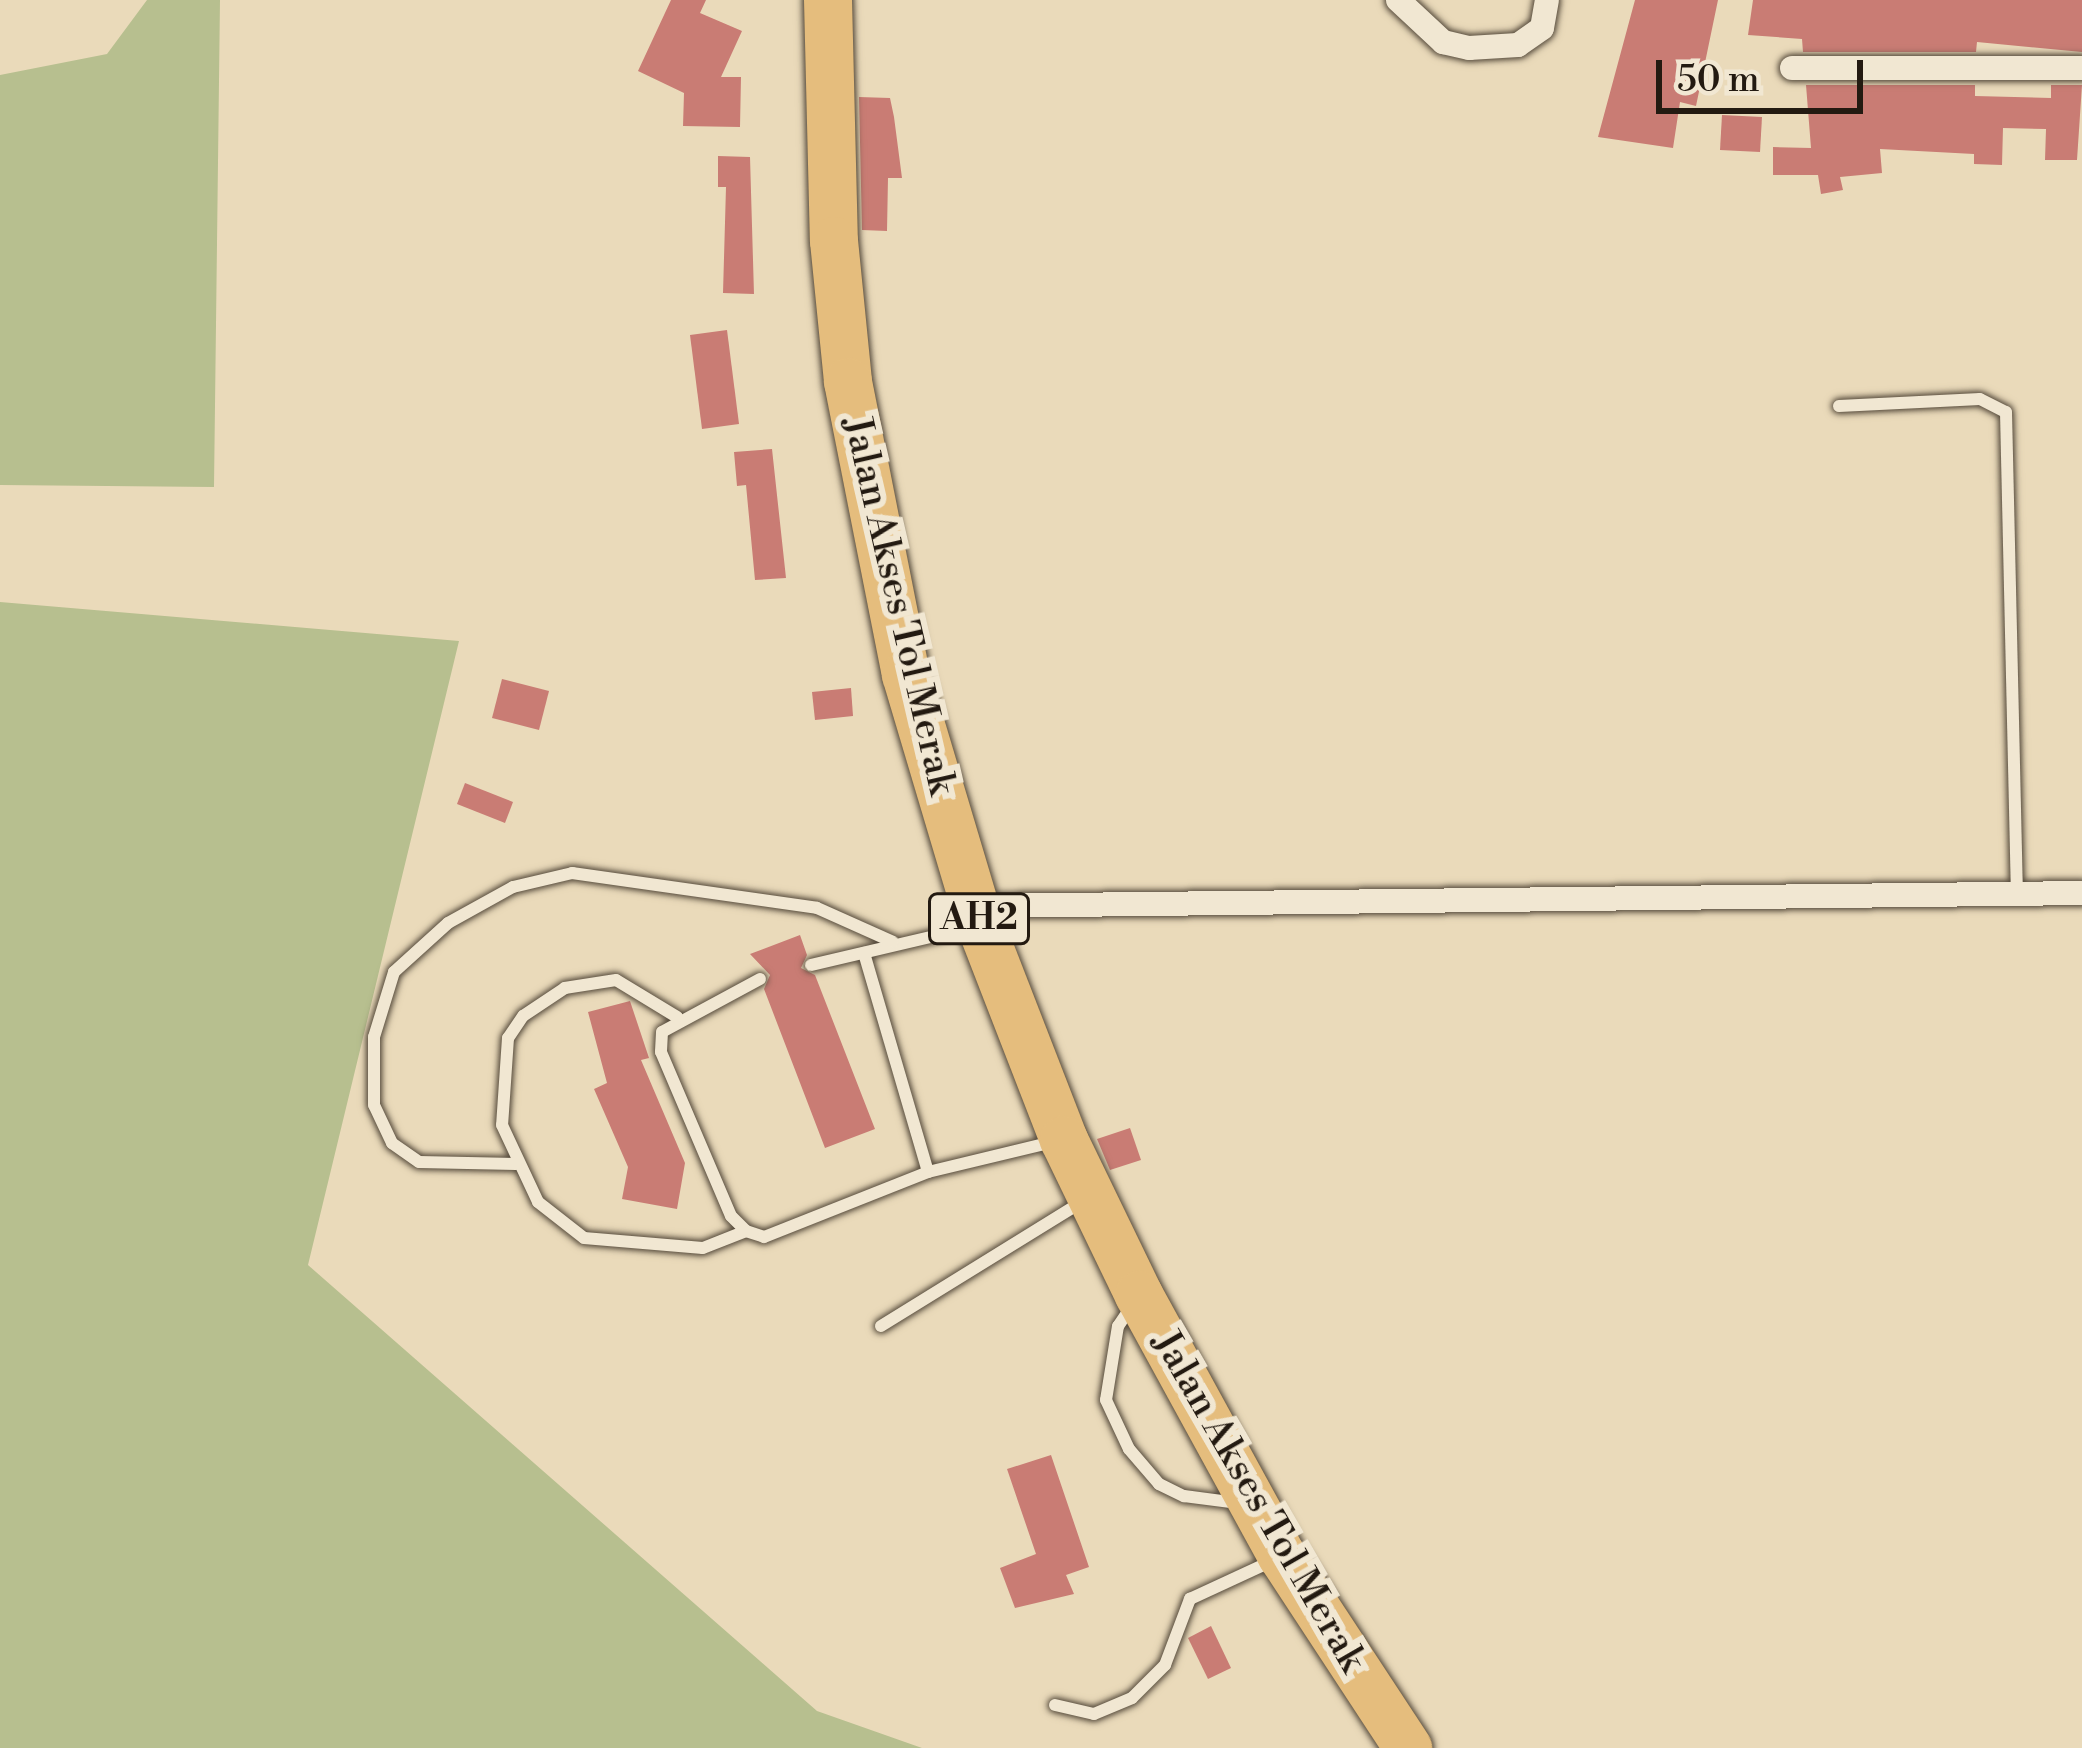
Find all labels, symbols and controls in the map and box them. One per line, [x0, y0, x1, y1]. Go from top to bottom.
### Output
scale bar [1662, 36, 1869, 110]
text: 50 m [1677, 58, 1760, 103]
street label: Jalan Akses Tol Merak [832, 413, 964, 799]
road number: AH2 [928, 889, 1030, 949]
street label: Jalan Akses Tol Merak [1141, 1323, 1375, 1681]

